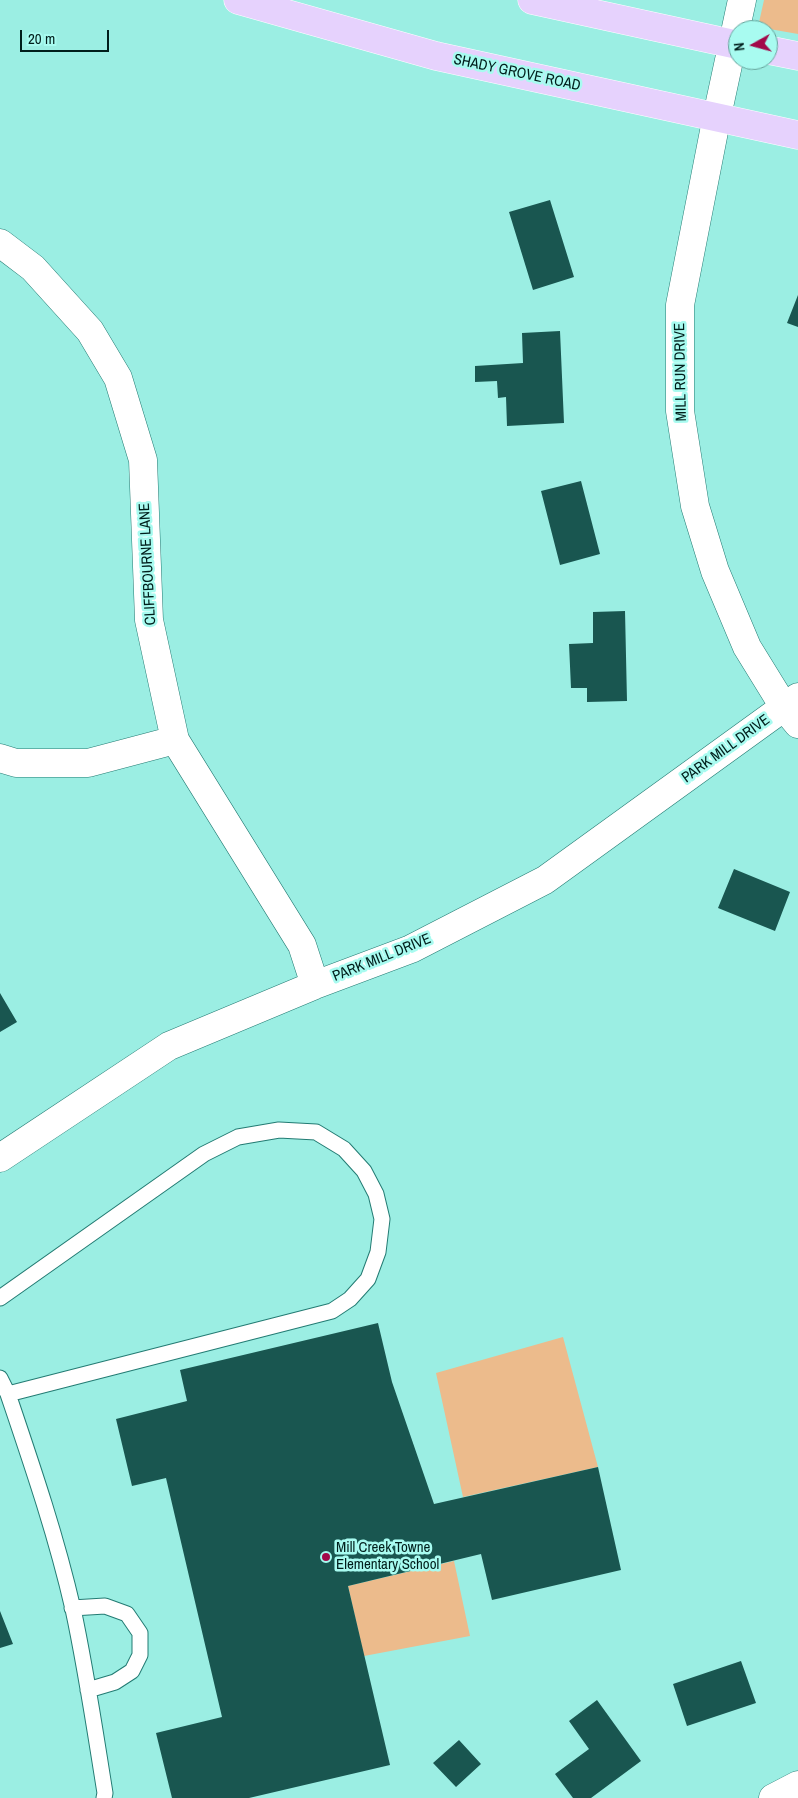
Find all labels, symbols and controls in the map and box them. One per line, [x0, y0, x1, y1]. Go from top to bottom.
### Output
scale bar [22, 20, 111, 52]
north arrow [728, 20, 778, 70]
text: 20 m [28, 28, 55, 49]
text: N [730, 41, 749, 52]
street label: SHADY GROVE ROAD [452, 51, 582, 95]
street label: MILL RUN DRIVE [671, 323, 691, 421]
street label: CLIFFBOURNE LANE [136, 502, 160, 626]
street label: PARK MILL DRIVE [678, 711, 774, 787]
street label: PARK MILL DRIVE [330, 930, 434, 986]
place label: Mill Creek Towne Elementary School [336, 1539, 439, 1574]
marker: Mill Creek Towne Elementary School [320, 1551, 332, 1563]

